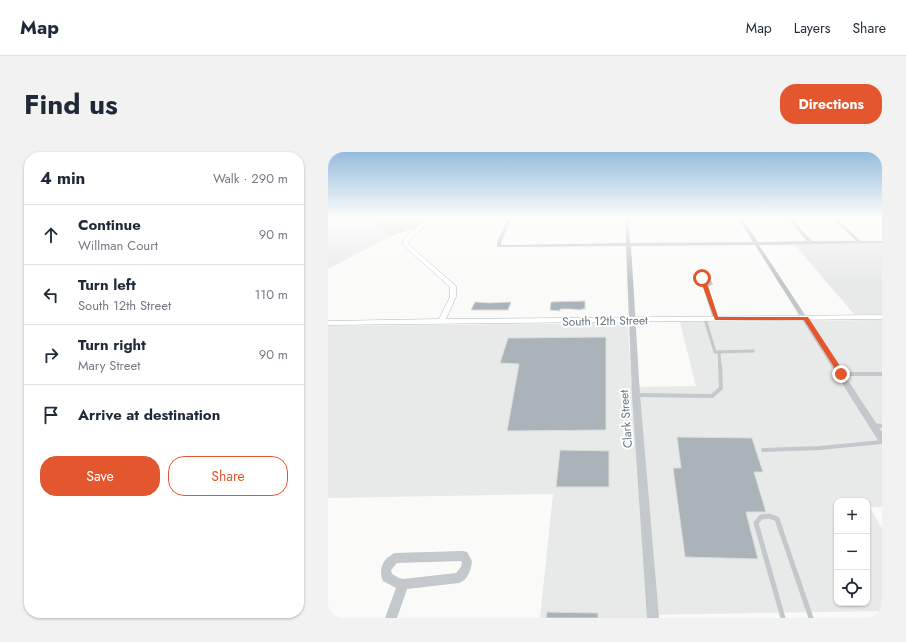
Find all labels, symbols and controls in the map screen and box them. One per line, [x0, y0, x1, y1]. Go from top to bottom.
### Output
text: Map [20, 14, 59, 41]
text: Map [746, 18, 772, 38]
text: Layers [794, 18, 830, 38]
text: Share [852, 18, 886, 38]
text: Find us [24, 84, 118, 125]
button: Directions [780, 84, 882, 124]
text: 4 min [40, 166, 85, 190]
text: Walk · 290 m [213, 169, 288, 188]
text: Continue [78, 214, 141, 236]
icon: ahead [40, 224, 62, 246]
text: 90 m [259, 225, 288, 244]
text: Willman Court [78, 236, 158, 255]
route start [693, 269, 711, 287]
text: Turn left [78, 274, 136, 296]
icon: left [40, 284, 62, 306]
text: 110 m [254, 285, 288, 304]
text: South 12th Street [78, 296, 171, 315]
street label: South 12th Street [562, 311, 648, 331]
text: Turn right [78, 334, 146, 356]
icon: right [40, 344, 62, 366]
text: 90 m [259, 345, 288, 364]
text: Mary Street [78, 356, 140, 375]
route end [832, 365, 850, 383]
street label: Clark Street [615, 389, 637, 449]
icon: arrive [40, 404, 62, 426]
text: Arrive at destination [78, 404, 220, 426]
button: Save [40, 456, 160, 496]
button: Share [168, 456, 288, 496]
map controls [834, 498, 870, 606]
button: + [834, 498, 870, 534]
button: − [834, 534, 870, 570]
button: locate [834, 570, 870, 606]

